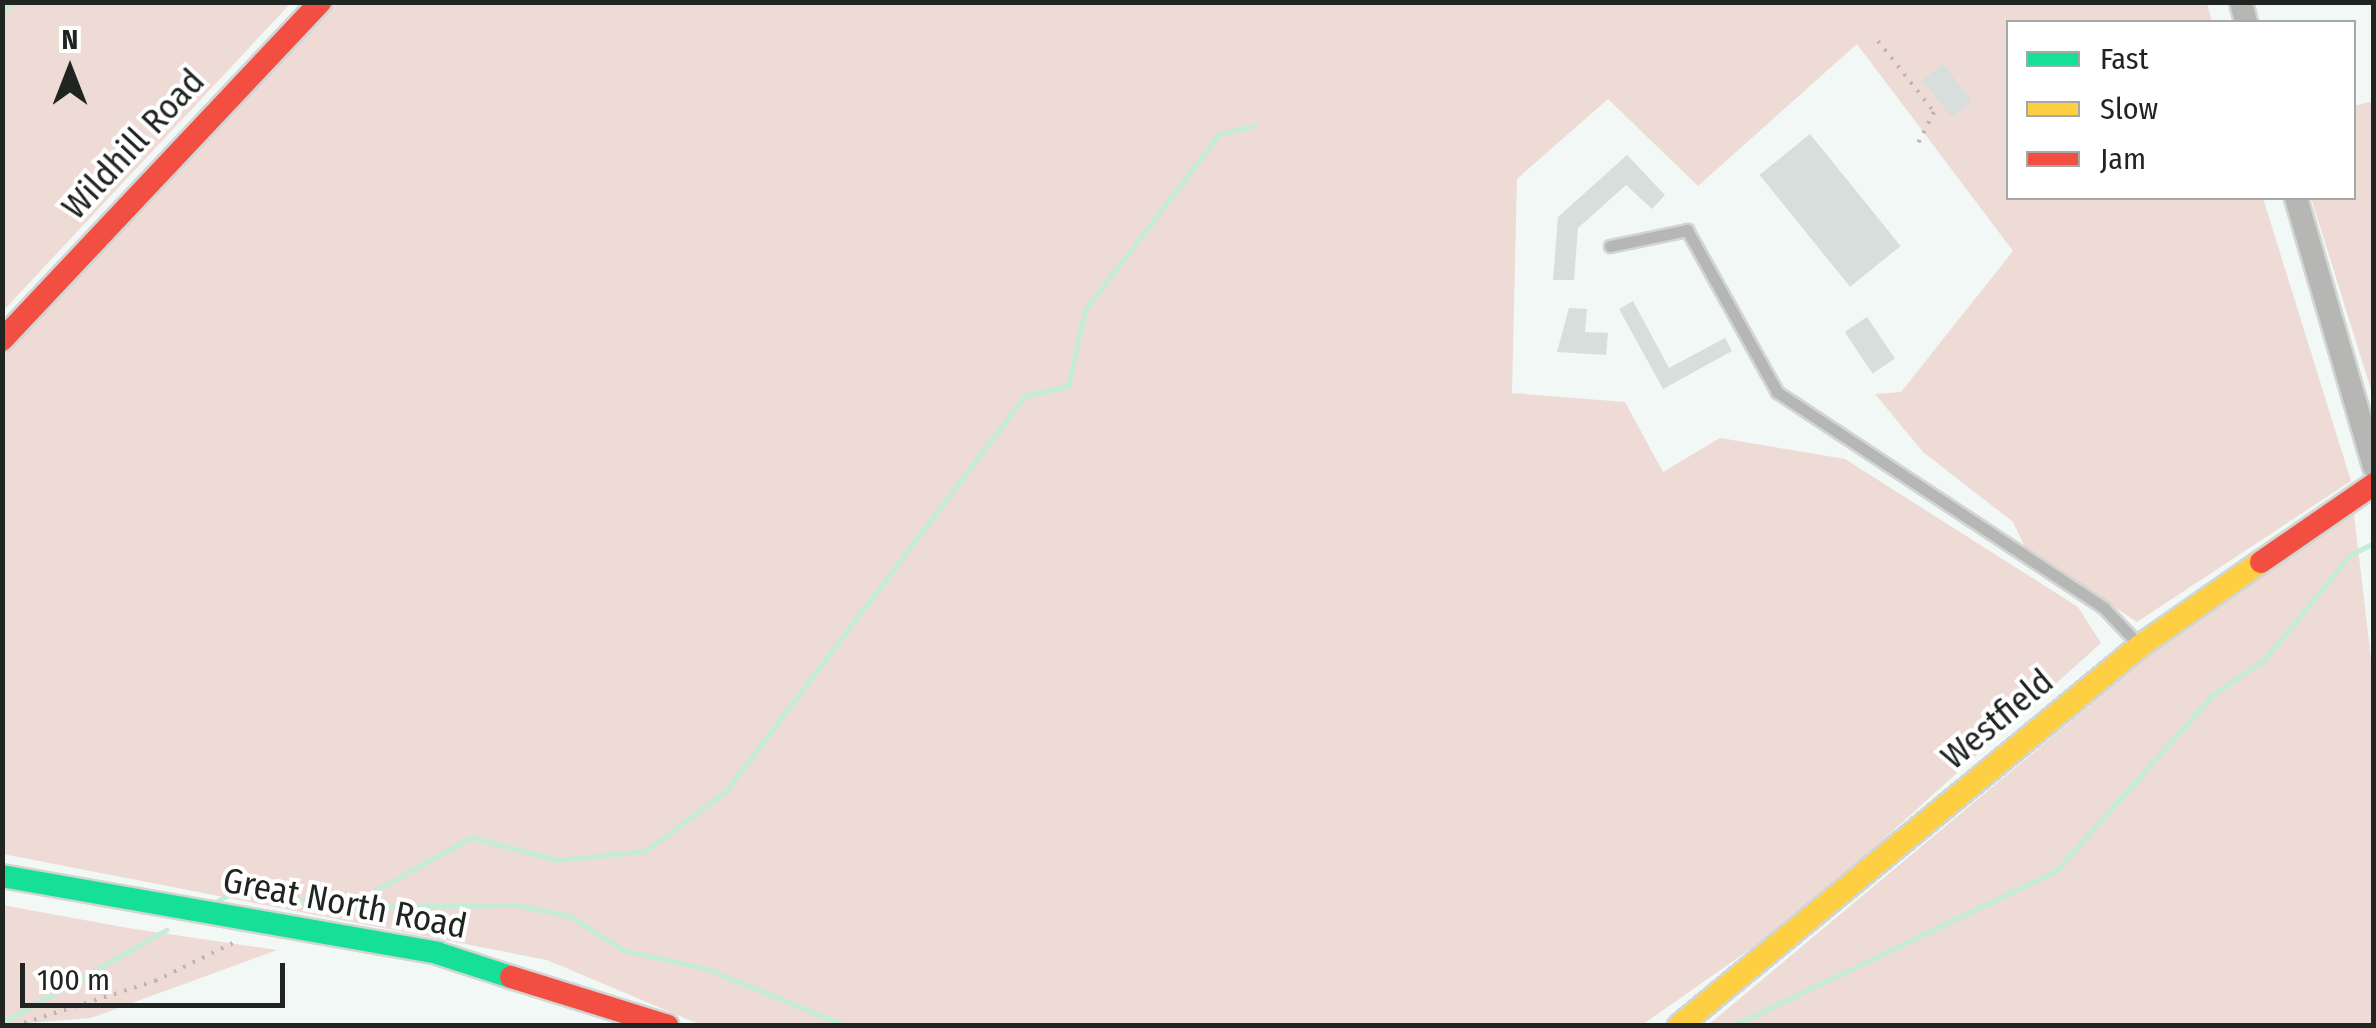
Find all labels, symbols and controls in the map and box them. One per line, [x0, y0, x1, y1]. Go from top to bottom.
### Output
north arrow [20, 20, 120, 120]
legend [2006, 20, 2356, 200]
text: N [62, 23, 78, 56]
text: Fast [2100, 41, 2148, 77]
street label: Wildhill Road [53, 60, 213, 228]
text: Slow [2100, 91, 2158, 127]
text: Jam [2100, 141, 2146, 177]
street label: Westfield [1933, 660, 2061, 778]
street label: Great North Road [219, 859, 471, 947]
scale bar [25, 943, 290, 1005]
text: 100 m [37, 962, 110, 998]

